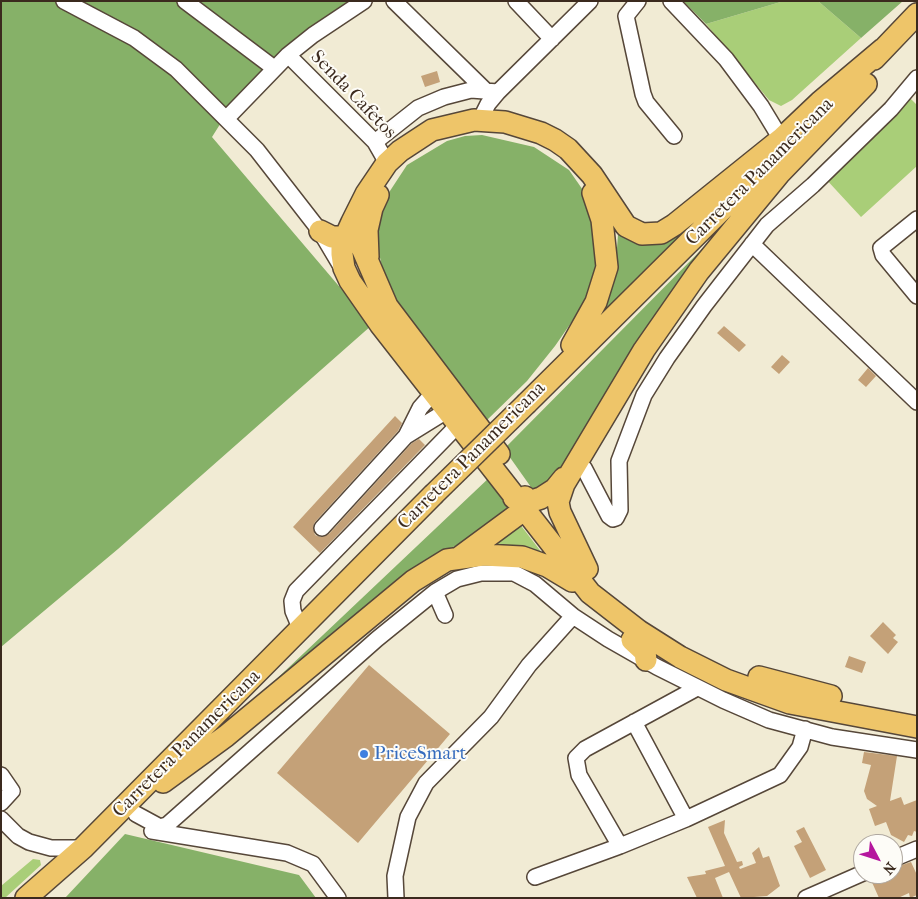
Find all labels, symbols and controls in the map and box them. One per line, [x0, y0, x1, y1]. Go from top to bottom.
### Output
street label: Senda Cafetos [305, 46, 401, 144]
street label: Carretera Panamericana [681, 93, 839, 251]
street label: Carretera Panamericana [393, 377, 551, 535]
street label: Carretera Panamericana [108, 665, 266, 823]
place label: PriceSmart [374, 743, 466, 765]
marker: PriceSmart [358, 748, 370, 760]
north arrow [853, 834, 903, 884]
text: N [879, 859, 899, 878]

